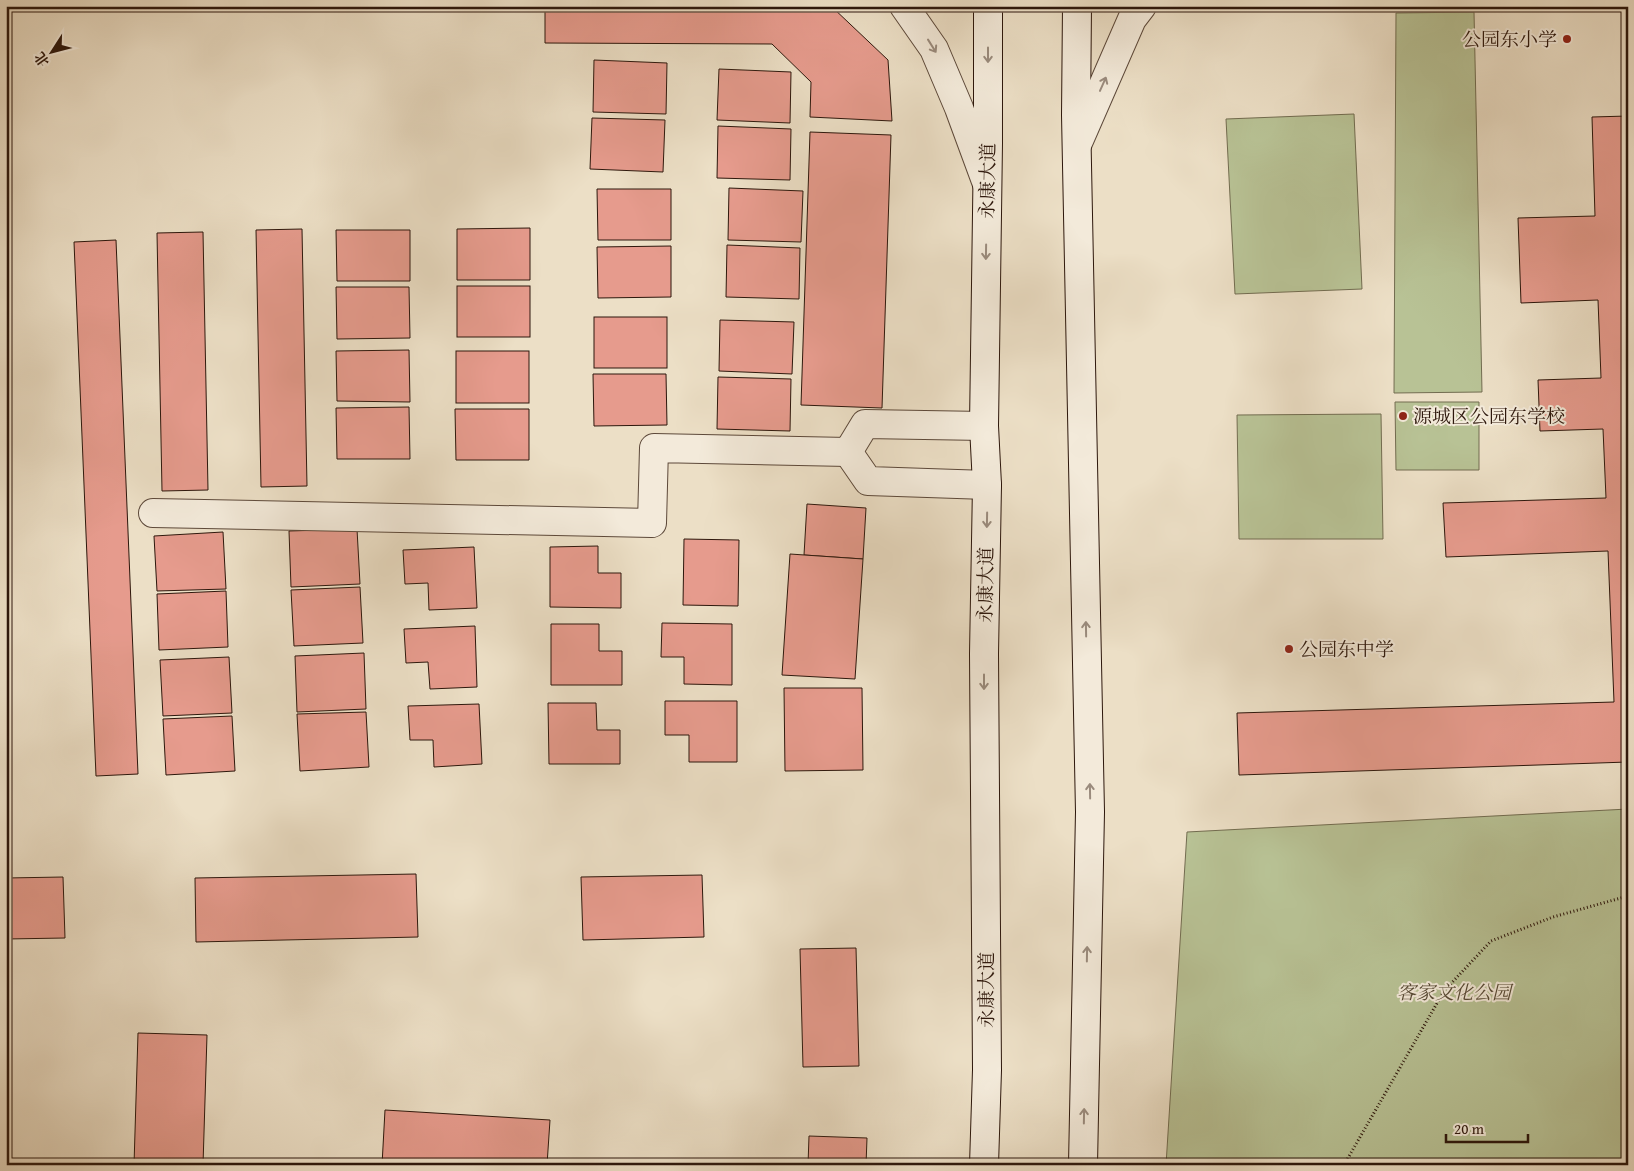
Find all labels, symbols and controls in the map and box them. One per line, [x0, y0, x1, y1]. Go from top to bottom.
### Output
place label: 公园东小学 [1462, 25, 1557, 53]
north arrow [28, 28, 78, 78]
marker: 公园东小学 [1561, 33, 1573, 45]
one-way arrow [927, 39, 937, 53]
one-way arrow [983, 46, 993, 63]
text: 北 [29, 48, 54, 71]
one-way arrow [1099, 77, 1109, 92]
street label: 永康大道 [972, 143, 1002, 219]
one-way arrow [981, 244, 991, 260]
place label: 源城区公园东学校 [1413, 402, 1565, 430]
marker: 源城区公园东学校 [1397, 410, 1409, 422]
one-way arrow [982, 512, 991, 528]
street label: 永康大道 [970, 547, 1000, 623]
one-way arrow [1082, 621, 1091, 637]
place label: 公园东中学 [1299, 635, 1394, 663]
marker: 公园东中学 [1283, 643, 1295, 655]
one-way arrow [979, 674, 989, 690]
one-way arrow [1085, 783, 1094, 799]
one-way arrow [1082, 946, 1092, 962]
street label: 永康大道 [972, 952, 1000, 1028]
park label: 客家文化公园 [1397, 978, 1514, 1006]
one-way arrow [1079, 1108, 1088, 1124]
scale bar [1446, 1111, 1529, 1143]
text: 20 m [1454, 1118, 1485, 1139]

